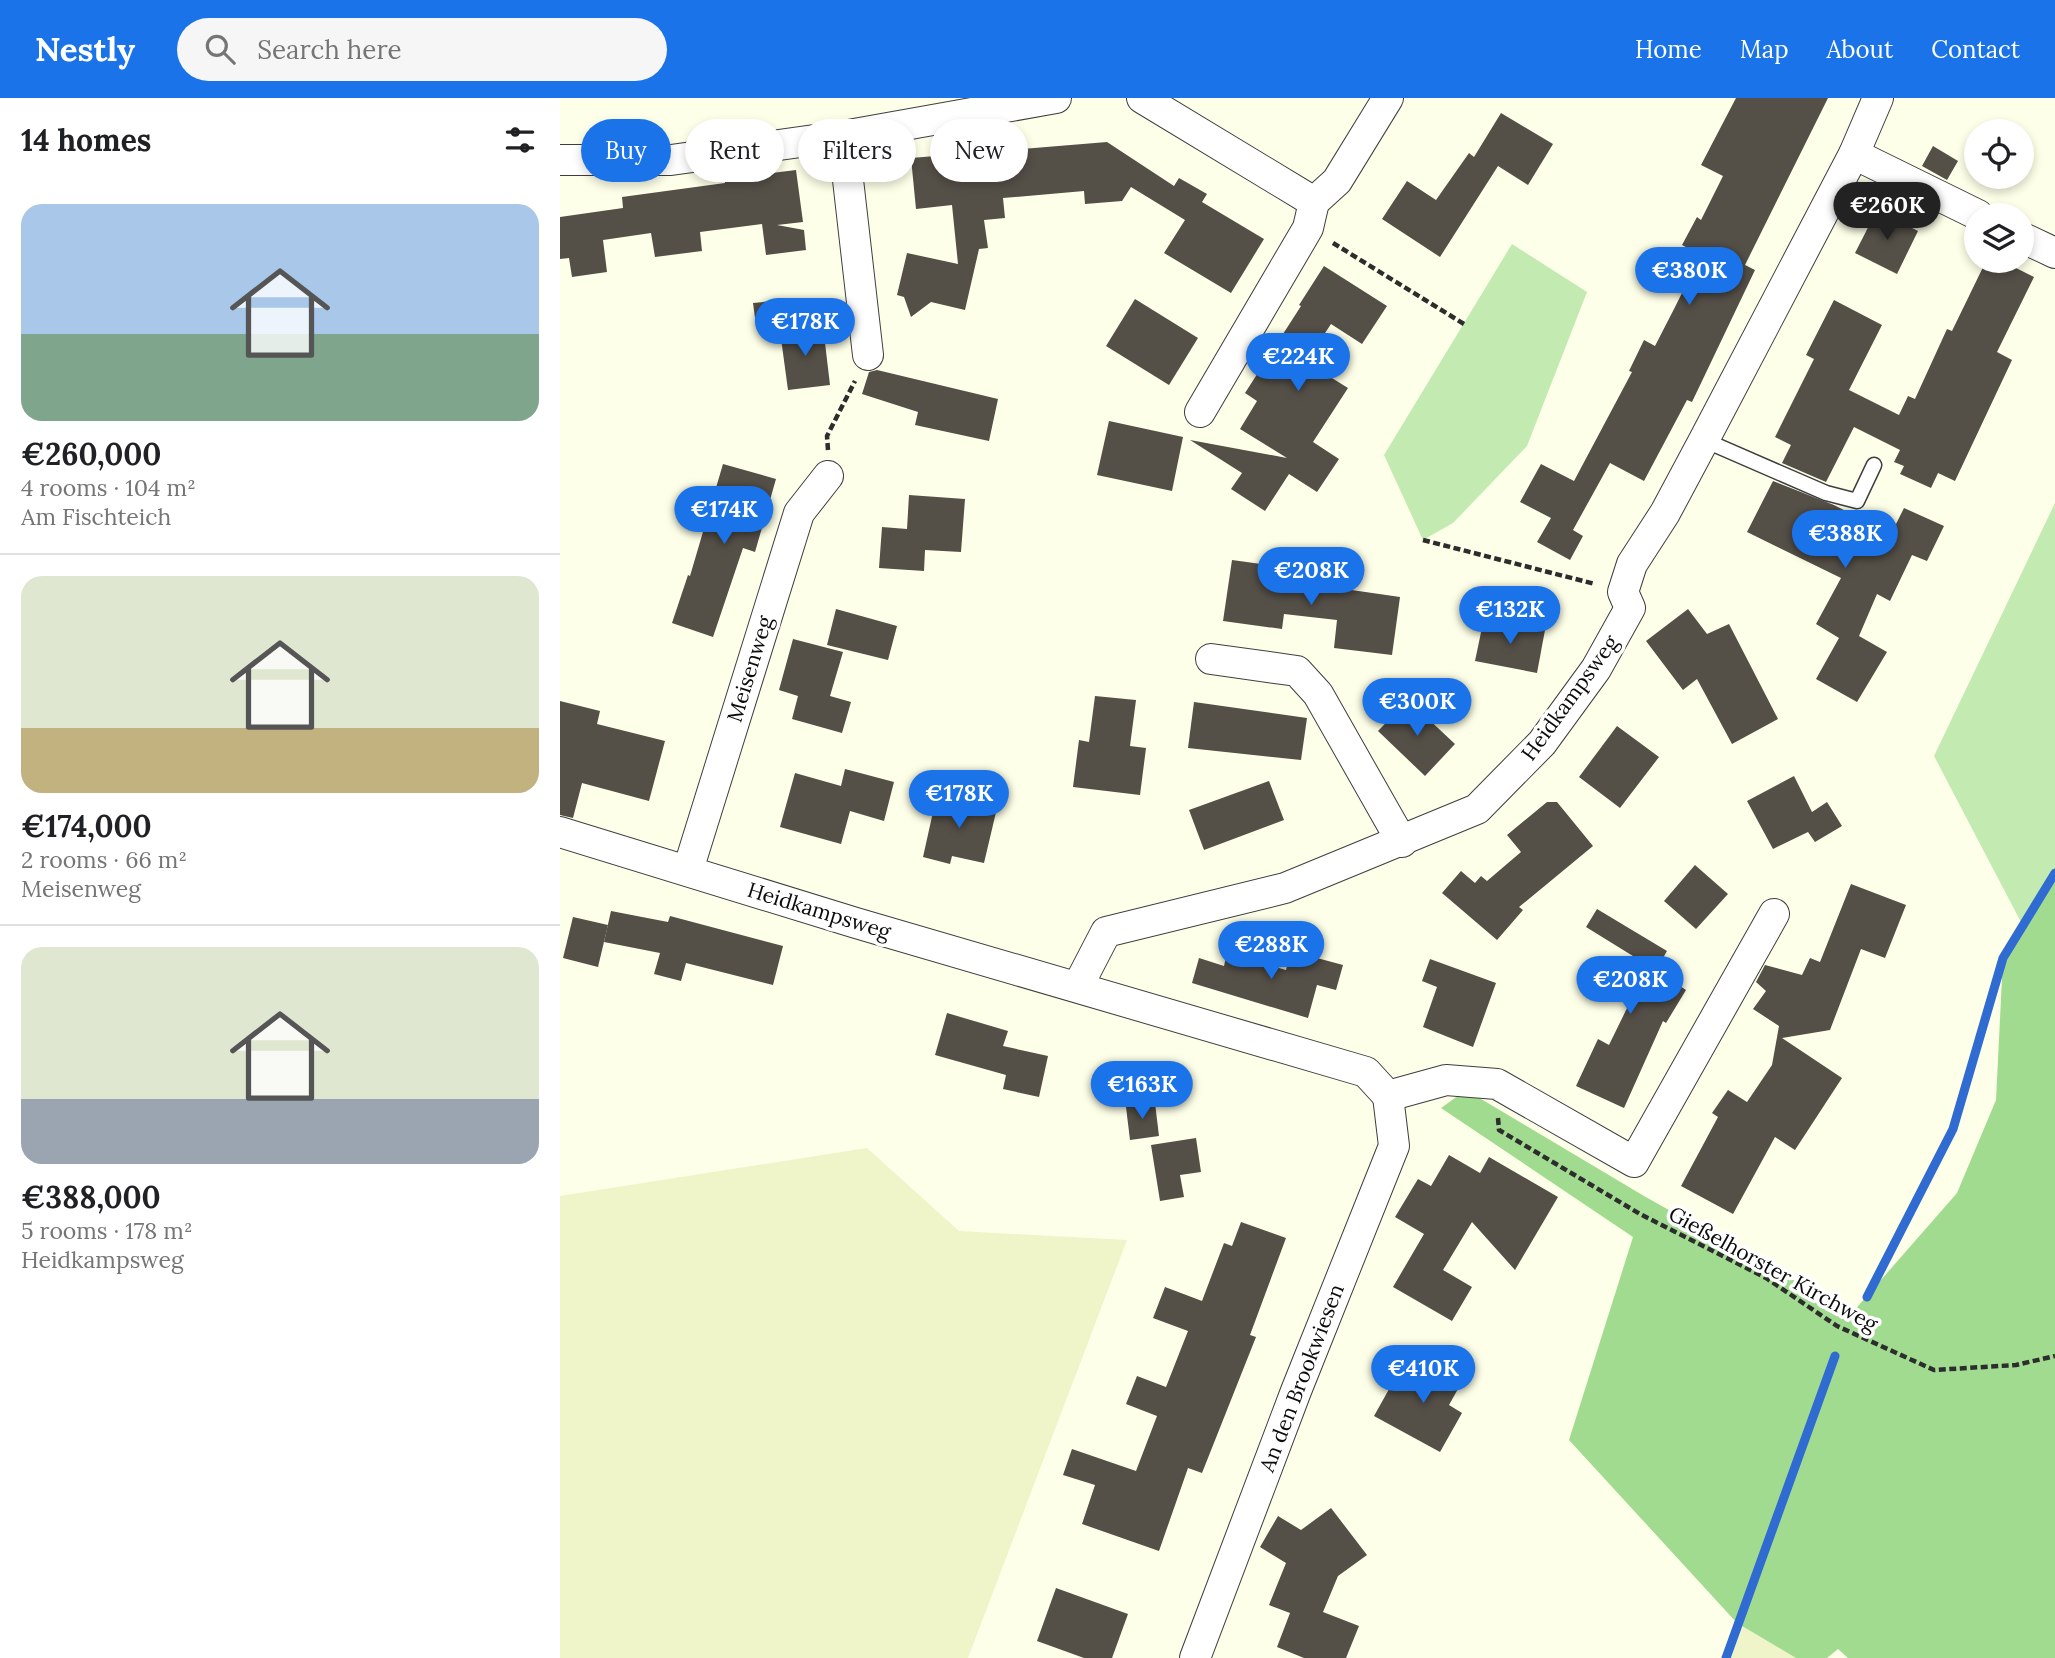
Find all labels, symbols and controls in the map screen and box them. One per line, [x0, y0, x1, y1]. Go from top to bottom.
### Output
search box [177, 18, 667, 81]
text: Nestly [35, 28, 135, 70]
icon: search [201, 30, 239, 68]
text: Search here [257, 33, 402, 66]
text: Home [1635, 34, 1702, 65]
text: Map [1740, 34, 1789, 65]
text: About [1827, 34, 1893, 65]
text: Contact [1931, 34, 2020, 65]
chip: Buy [581, 119, 671, 182]
chip: Rent [685, 119, 784, 182]
chip: Filters [798, 119, 916, 182]
chip: New [930, 119, 1028, 182]
map controls [1964, 119, 2034, 273]
button: locate [1964, 119, 2034, 189]
text: 14 homes [21, 121, 151, 159]
icon: filters [501, 121, 539, 159]
pin: €260K [1838, 183, 1936, 242]
text: €260K [1849, 190, 1925, 219]
button: layers [1964, 203, 2034, 273]
pin: €380K [1640, 248, 1738, 307]
icon: home [217, 250, 343, 376]
text: €380K [1651, 255, 1727, 284]
pin: €178K [756, 299, 854, 358]
text: €178K [771, 306, 839, 335]
pin: €224K [1249, 334, 1347, 393]
text: €224K [1262, 341, 1334, 370]
text: €260,000 [21, 435, 161, 473]
text: 4 rooms · 104 m² [21, 473, 196, 502]
pin: €174K [675, 486, 773, 546]
text: €174K [690, 494, 758, 523]
text: Am Fischteich [21, 502, 171, 531]
pin: €388K [1796, 510, 1894, 570]
text: €388K [1808, 518, 1882, 547]
pin: €208K [1262, 547, 1360, 607]
text: €208K [1273, 555, 1349, 584]
pin: €132K [1461, 587, 1559, 646]
text: €132K [1475, 594, 1545, 623]
street label: Meisenweg [721, 612, 779, 725]
icon: home [217, 622, 343, 748]
street label: Heidkampsweg [1515, 629, 1624, 766]
pin: €300K [1368, 678, 1466, 738]
text: €300K [1378, 686, 1456, 715]
pin: €178K [910, 770, 1008, 830]
text: €178K [925, 778, 993, 807]
text: €174,000 [21, 807, 152, 845]
text: 2 rooms · 66 m² [21, 845, 187, 874]
text: Meisenweg [21, 874, 141, 903]
street label: Heidkampsweg [744, 876, 894, 945]
pin: €288K [1222, 922, 1320, 981]
text: €288K [1234, 929, 1308, 958]
pin: €208K [1581, 956, 1679, 1016]
text: €208K [1592, 964, 1668, 993]
icon: home [217, 993, 343, 1119]
pin: €163K [1093, 1062, 1191, 1121]
text: €163K [1107, 1069, 1177, 1098]
text: €388,000 [21, 1178, 161, 1216]
street label: Gießelhorster Kirchweg [1664, 1200, 1883, 1337]
text: 5 rooms · 178 m² [21, 1216, 193, 1245]
text: Heidkampsweg [21, 1245, 184, 1274]
street label: An den Brookwiesen [1253, 1280, 1350, 1477]
pin: €410K [1374, 1346, 1472, 1405]
text: €410K [1387, 1353, 1459, 1382]

